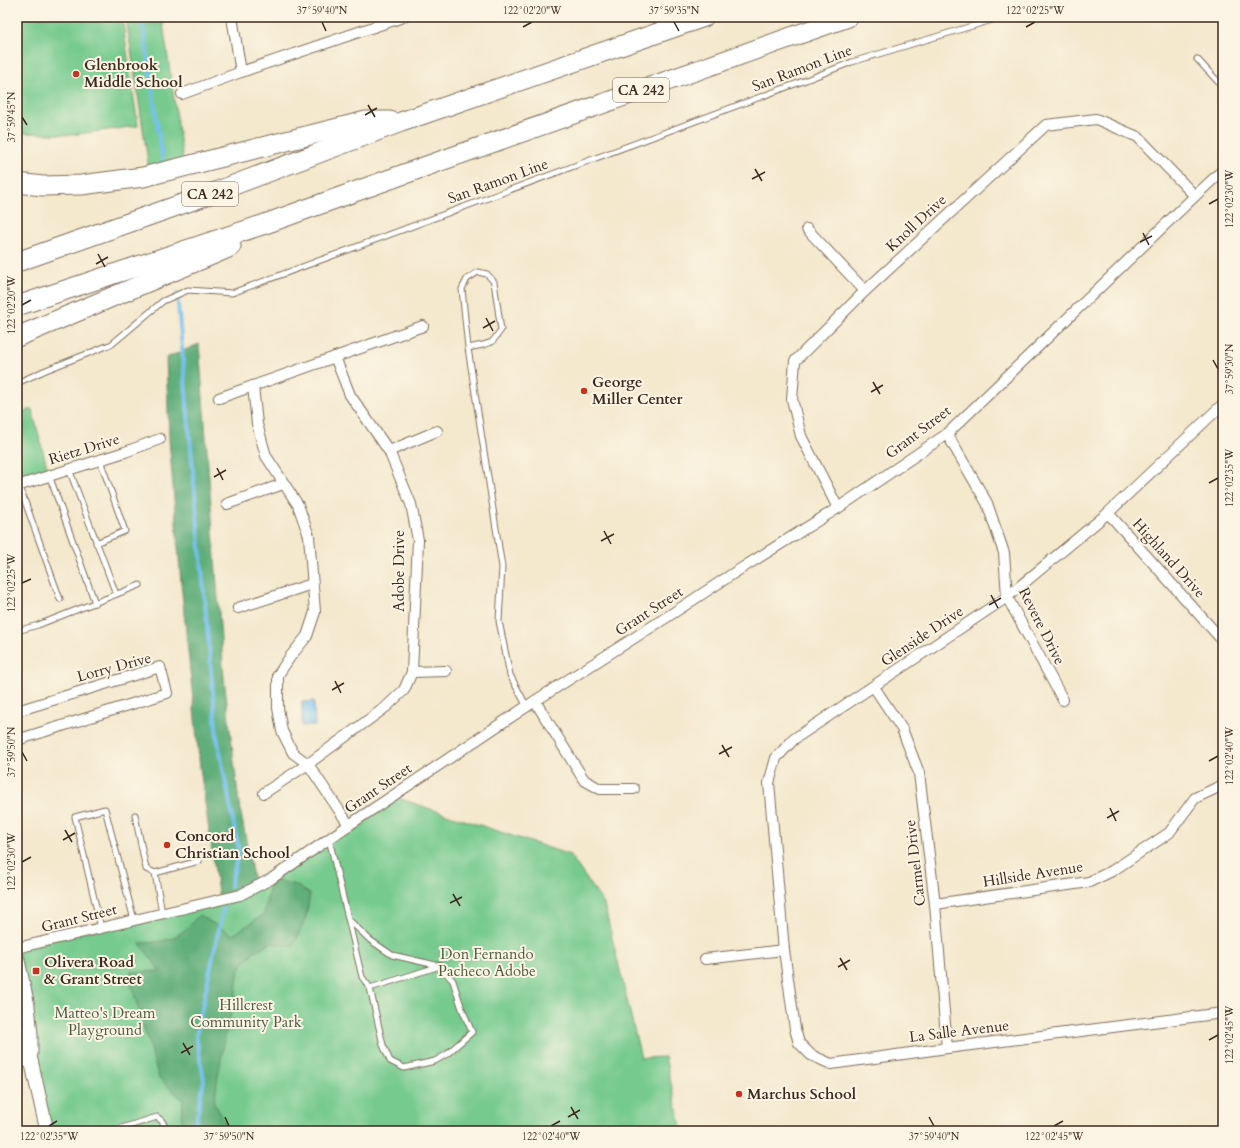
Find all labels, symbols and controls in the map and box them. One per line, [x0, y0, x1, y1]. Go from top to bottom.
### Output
text: 37°59'40"N [297, 4, 348, 18]
text: 122°02'20"W [503, 4, 562, 18]
text: 37°59'35"N [649, 4, 700, 18]
text: 122°02'25"W [1006, 4, 1065, 18]
street label: San Ramon Line [749, 40, 855, 96]
place label: Glenbrook Middle School [84, 55, 183, 92]
marker: Glenbrook Middle School [71, 69, 81, 79]
road number: CA 242 [613, 78, 669, 102]
text: 37°59'45"N [5, 91, 19, 142]
street label: San Ramon Line [445, 154, 551, 208]
text: 122°02'30"W [1223, 169, 1237, 228]
road number: CA 242 [182, 182, 238, 206]
street label: Knoll Drive [881, 190, 951, 256]
text: 122°02'20"W [5, 275, 19, 334]
text: 37°59'30"N [1223, 343, 1237, 394]
place label: George Miller Center [592, 372, 683, 409]
marker: George Miller Center [579, 386, 589, 396]
street label: Grant Street [881, 401, 955, 463]
street label: Rietz Drive [46, 429, 122, 469]
text: 122°02'35"W [1223, 448, 1237, 507]
street label: Highland Drive [1128, 514, 1210, 602]
street label: Adobe Drive [389, 530, 409, 612]
text: 122°02'25"W [5, 553, 19, 612]
street label: Grant Street [611, 581, 687, 640]
street label: Revere Drive [1014, 584, 1070, 668]
street label: Glenside Drive [877, 601, 967, 671]
street label: Lorry Drive [75, 647, 154, 687]
text: 37°59'50"N [5, 726, 19, 777]
text: 122°02'40"W [1223, 726, 1237, 785]
street label: Grant Street [340, 758, 416, 818]
street label: Carmel Drive [900, 818, 930, 907]
place label: Concord Christian School [175, 826, 291, 863]
text: 122°02'30"W [5, 832, 19, 891]
marker: Concord Christian School [162, 840, 172, 850]
street label: Hillside Avenue [982, 856, 1085, 892]
street label: Grant Street [39, 899, 119, 937]
park label: Don Fernando Pacheco Adobe [438, 944, 536, 981]
place label: Olivera Road & Grant Street [44, 952, 142, 989]
marker: Olivera Road & Grant Street [31, 966, 41, 976]
park label: Hillcrest Community Park [190, 995, 302, 1032]
park label: Matteo's Dream Playground [54, 1003, 156, 1040]
text: 122°02'45"W [1223, 1005, 1237, 1064]
street label: La Salle Avenue [908, 1015, 1010, 1047]
place label: Marchus School [747, 1084, 857, 1104]
marker: Marchus School [734, 1089, 744, 1099]
text: 122°02'35"W [20, 1130, 79, 1144]
text: 37°59'50"N [204, 1130, 255, 1144]
text: 122°02'40"W [522, 1130, 581, 1144]
text: 37°59'40"N [909, 1130, 960, 1144]
text: 122°02'45"W [1025, 1130, 1084, 1144]

